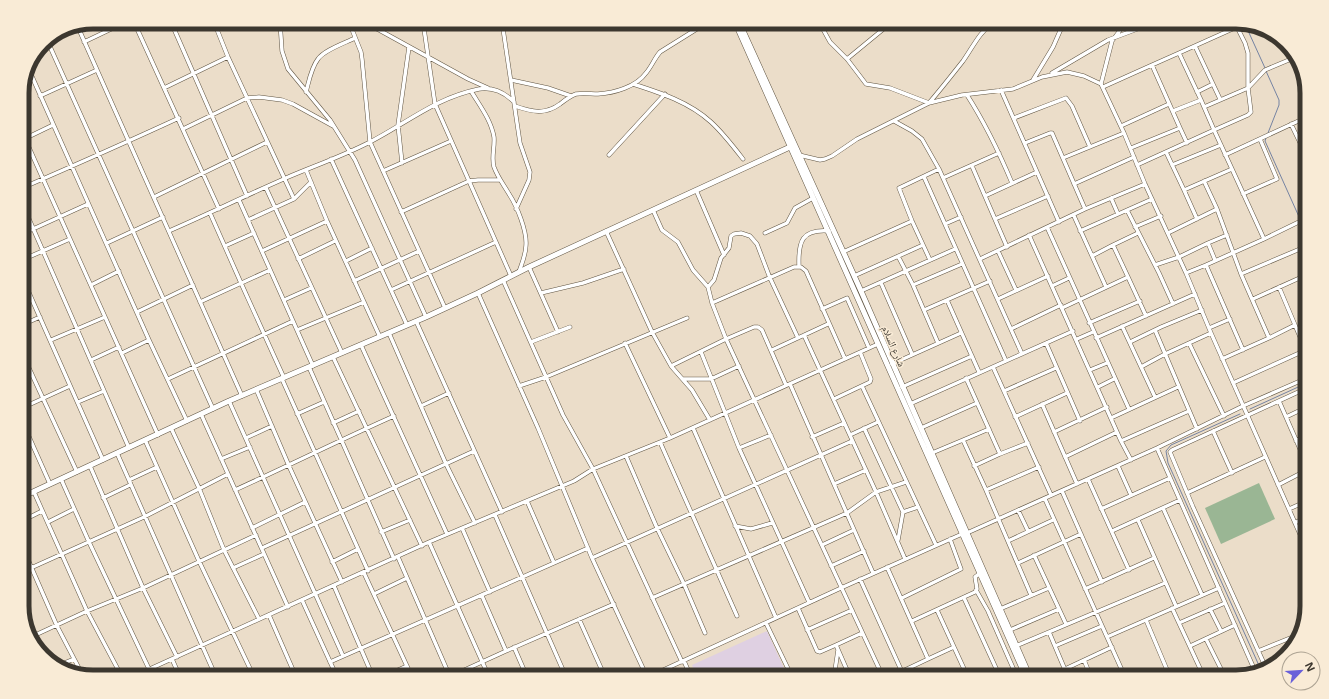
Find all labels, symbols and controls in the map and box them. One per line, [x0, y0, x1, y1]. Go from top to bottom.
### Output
street label: شارع السلام [878, 323, 909, 370]
north arrow [1281, 651, 1321, 691]
text: N [1302, 659, 1319, 674]

